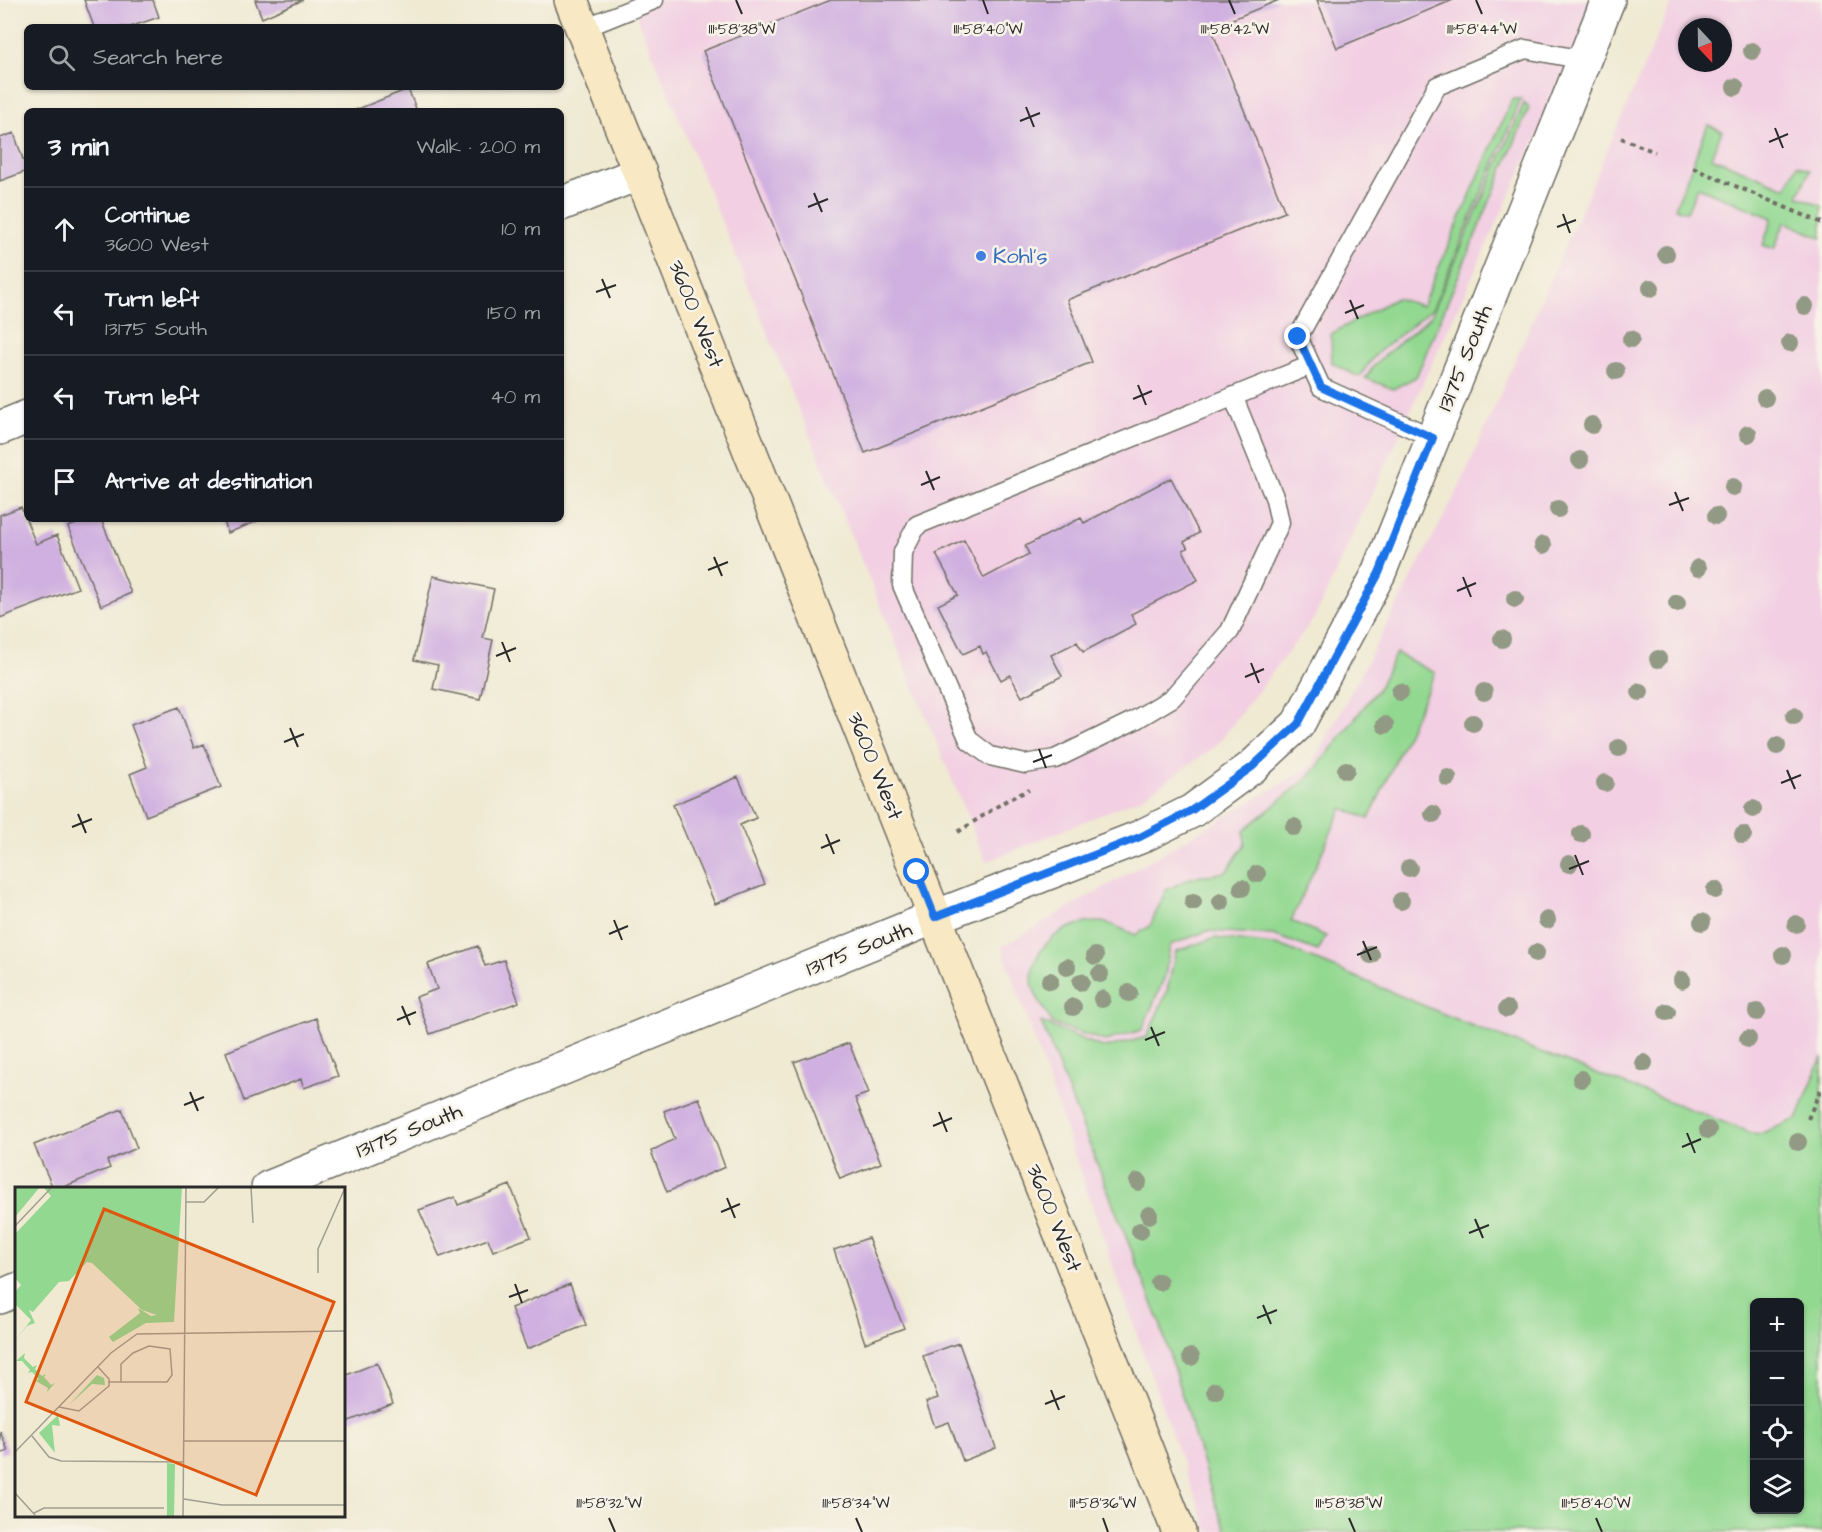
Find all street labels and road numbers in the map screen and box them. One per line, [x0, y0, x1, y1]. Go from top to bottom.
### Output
street label: 3600 West [660, 255, 732, 373]
street label: 13175 South [1430, 300, 1500, 416]
street label: 3600 West [839, 707, 911, 825]
street label: 13175 South [801, 914, 917, 984]
street label: 13175 South [351, 1096, 467, 1166]
street label: 3600 West [1018, 1159, 1090, 1277]

